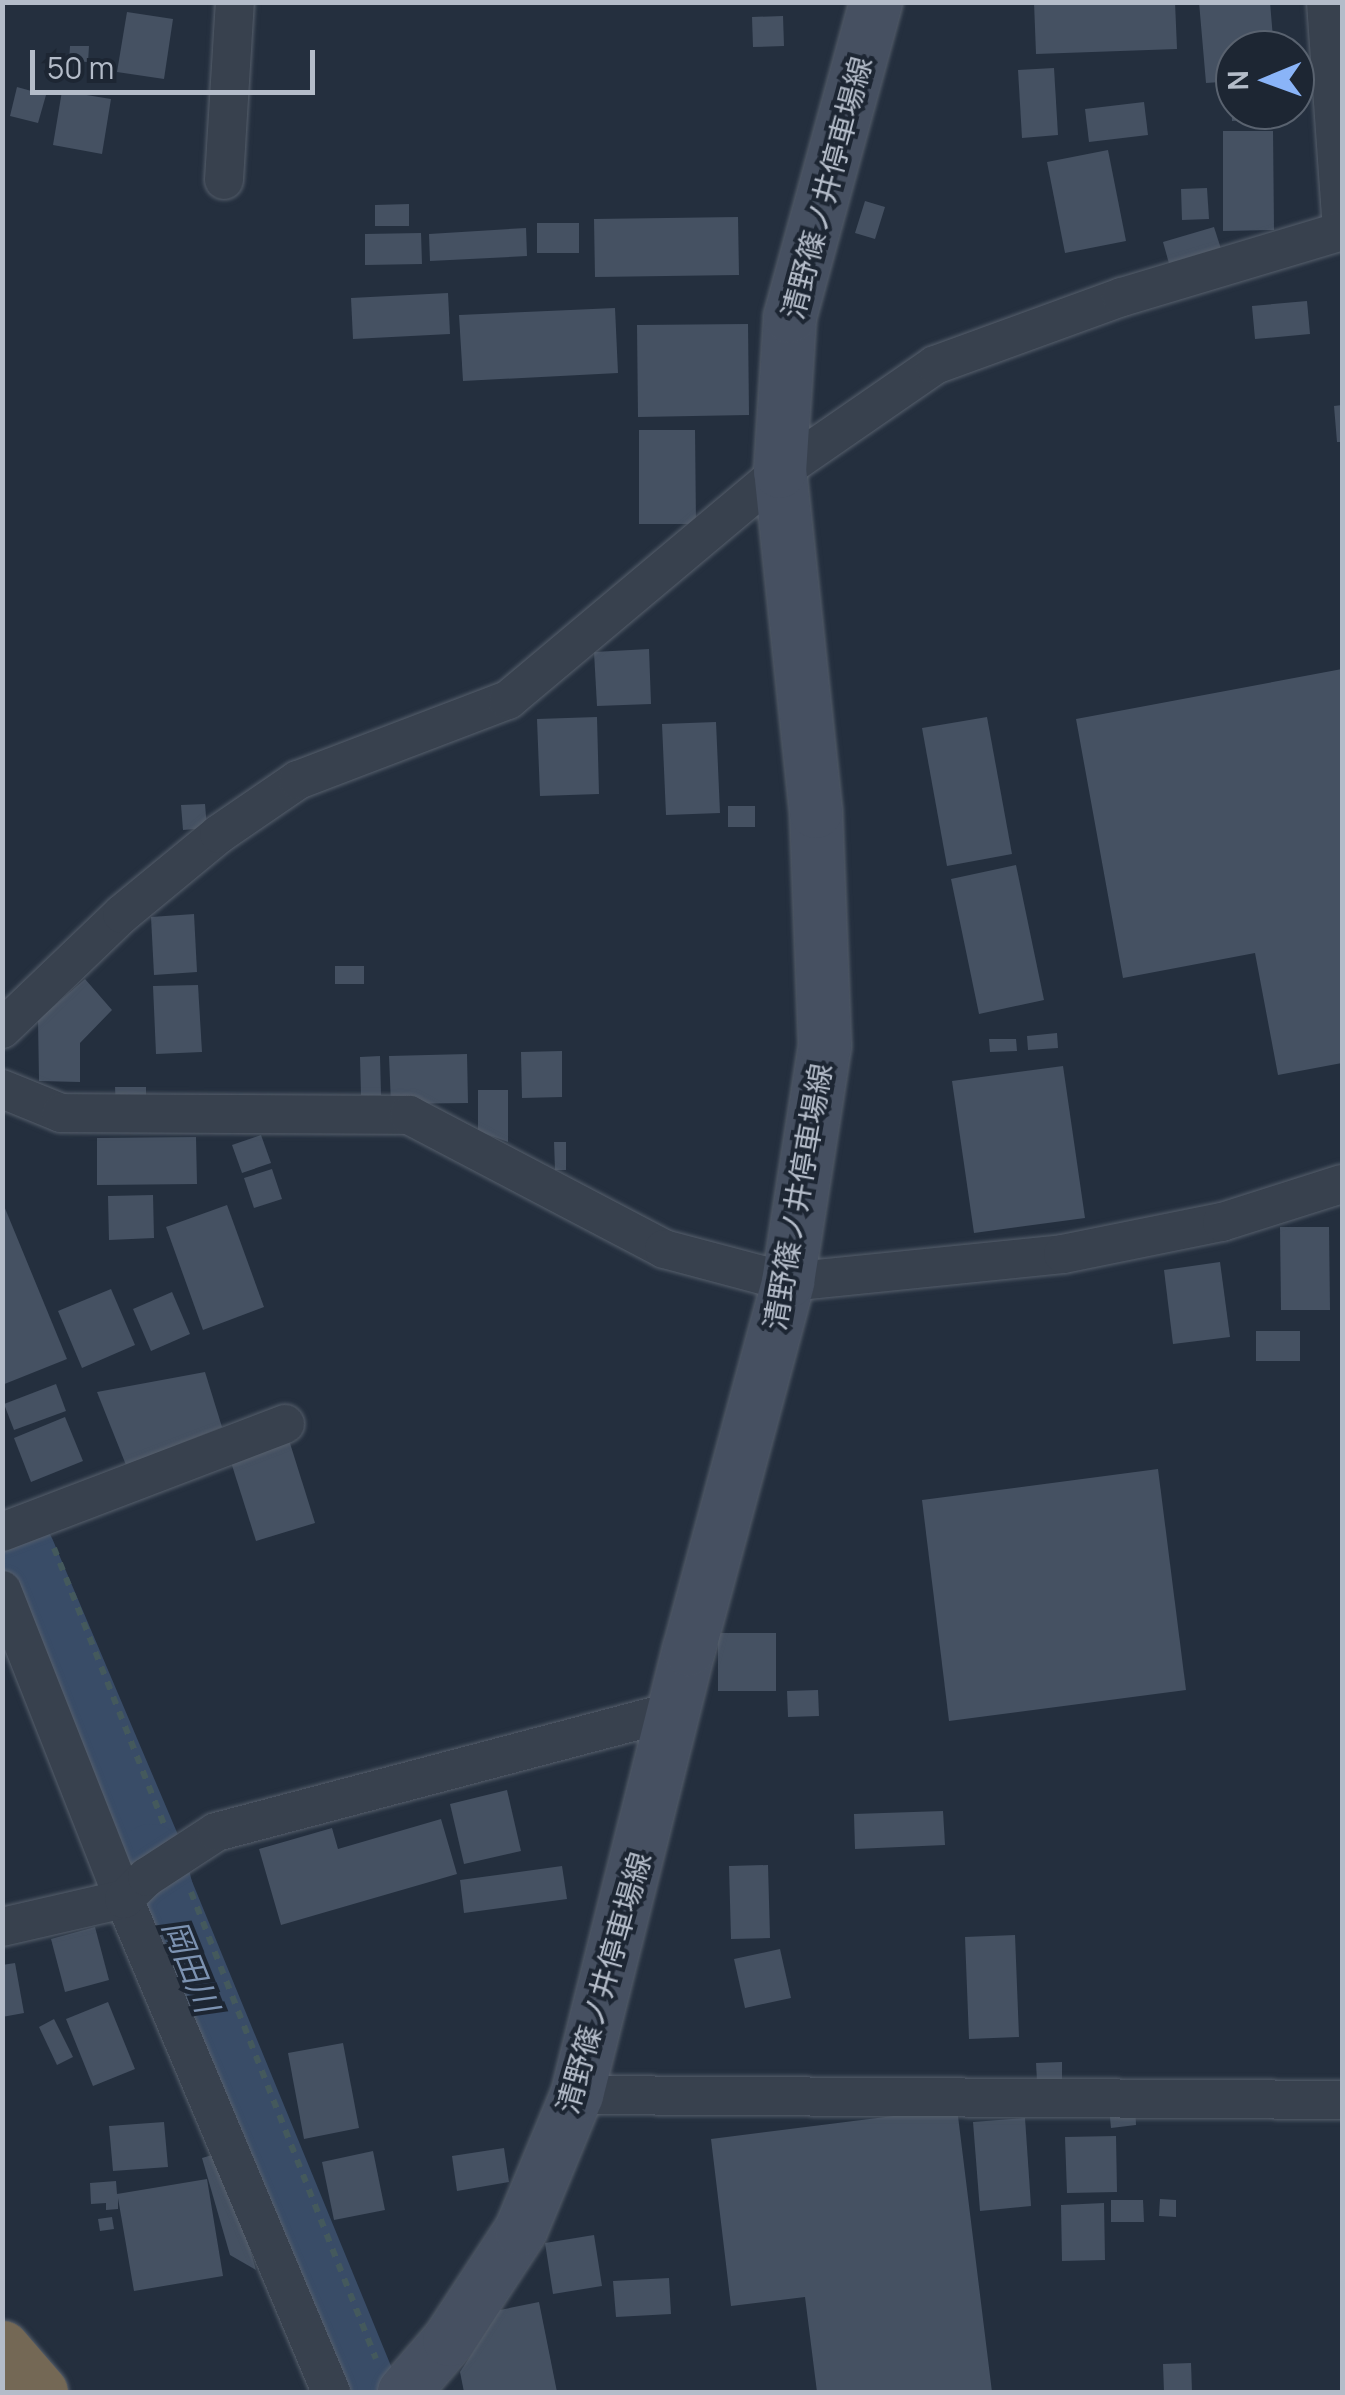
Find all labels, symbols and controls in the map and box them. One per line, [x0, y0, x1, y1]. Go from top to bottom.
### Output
scale bar [35, 30, 320, 92]
north arrow [1215, 30, 1315, 130]
text: 50 m [47, 47, 114, 88]
street label: 清野篠ノ井停車場線 [775, 53, 879, 323]
text: N [1218, 70, 1256, 91]
street label: 清野篠ノ井停車場線 [757, 1061, 839, 1333]
street label: 清野篠ノ井停車場線 [549, 1848, 659, 2118]
water label: 岡田川 [155, 1914, 227, 2018]

